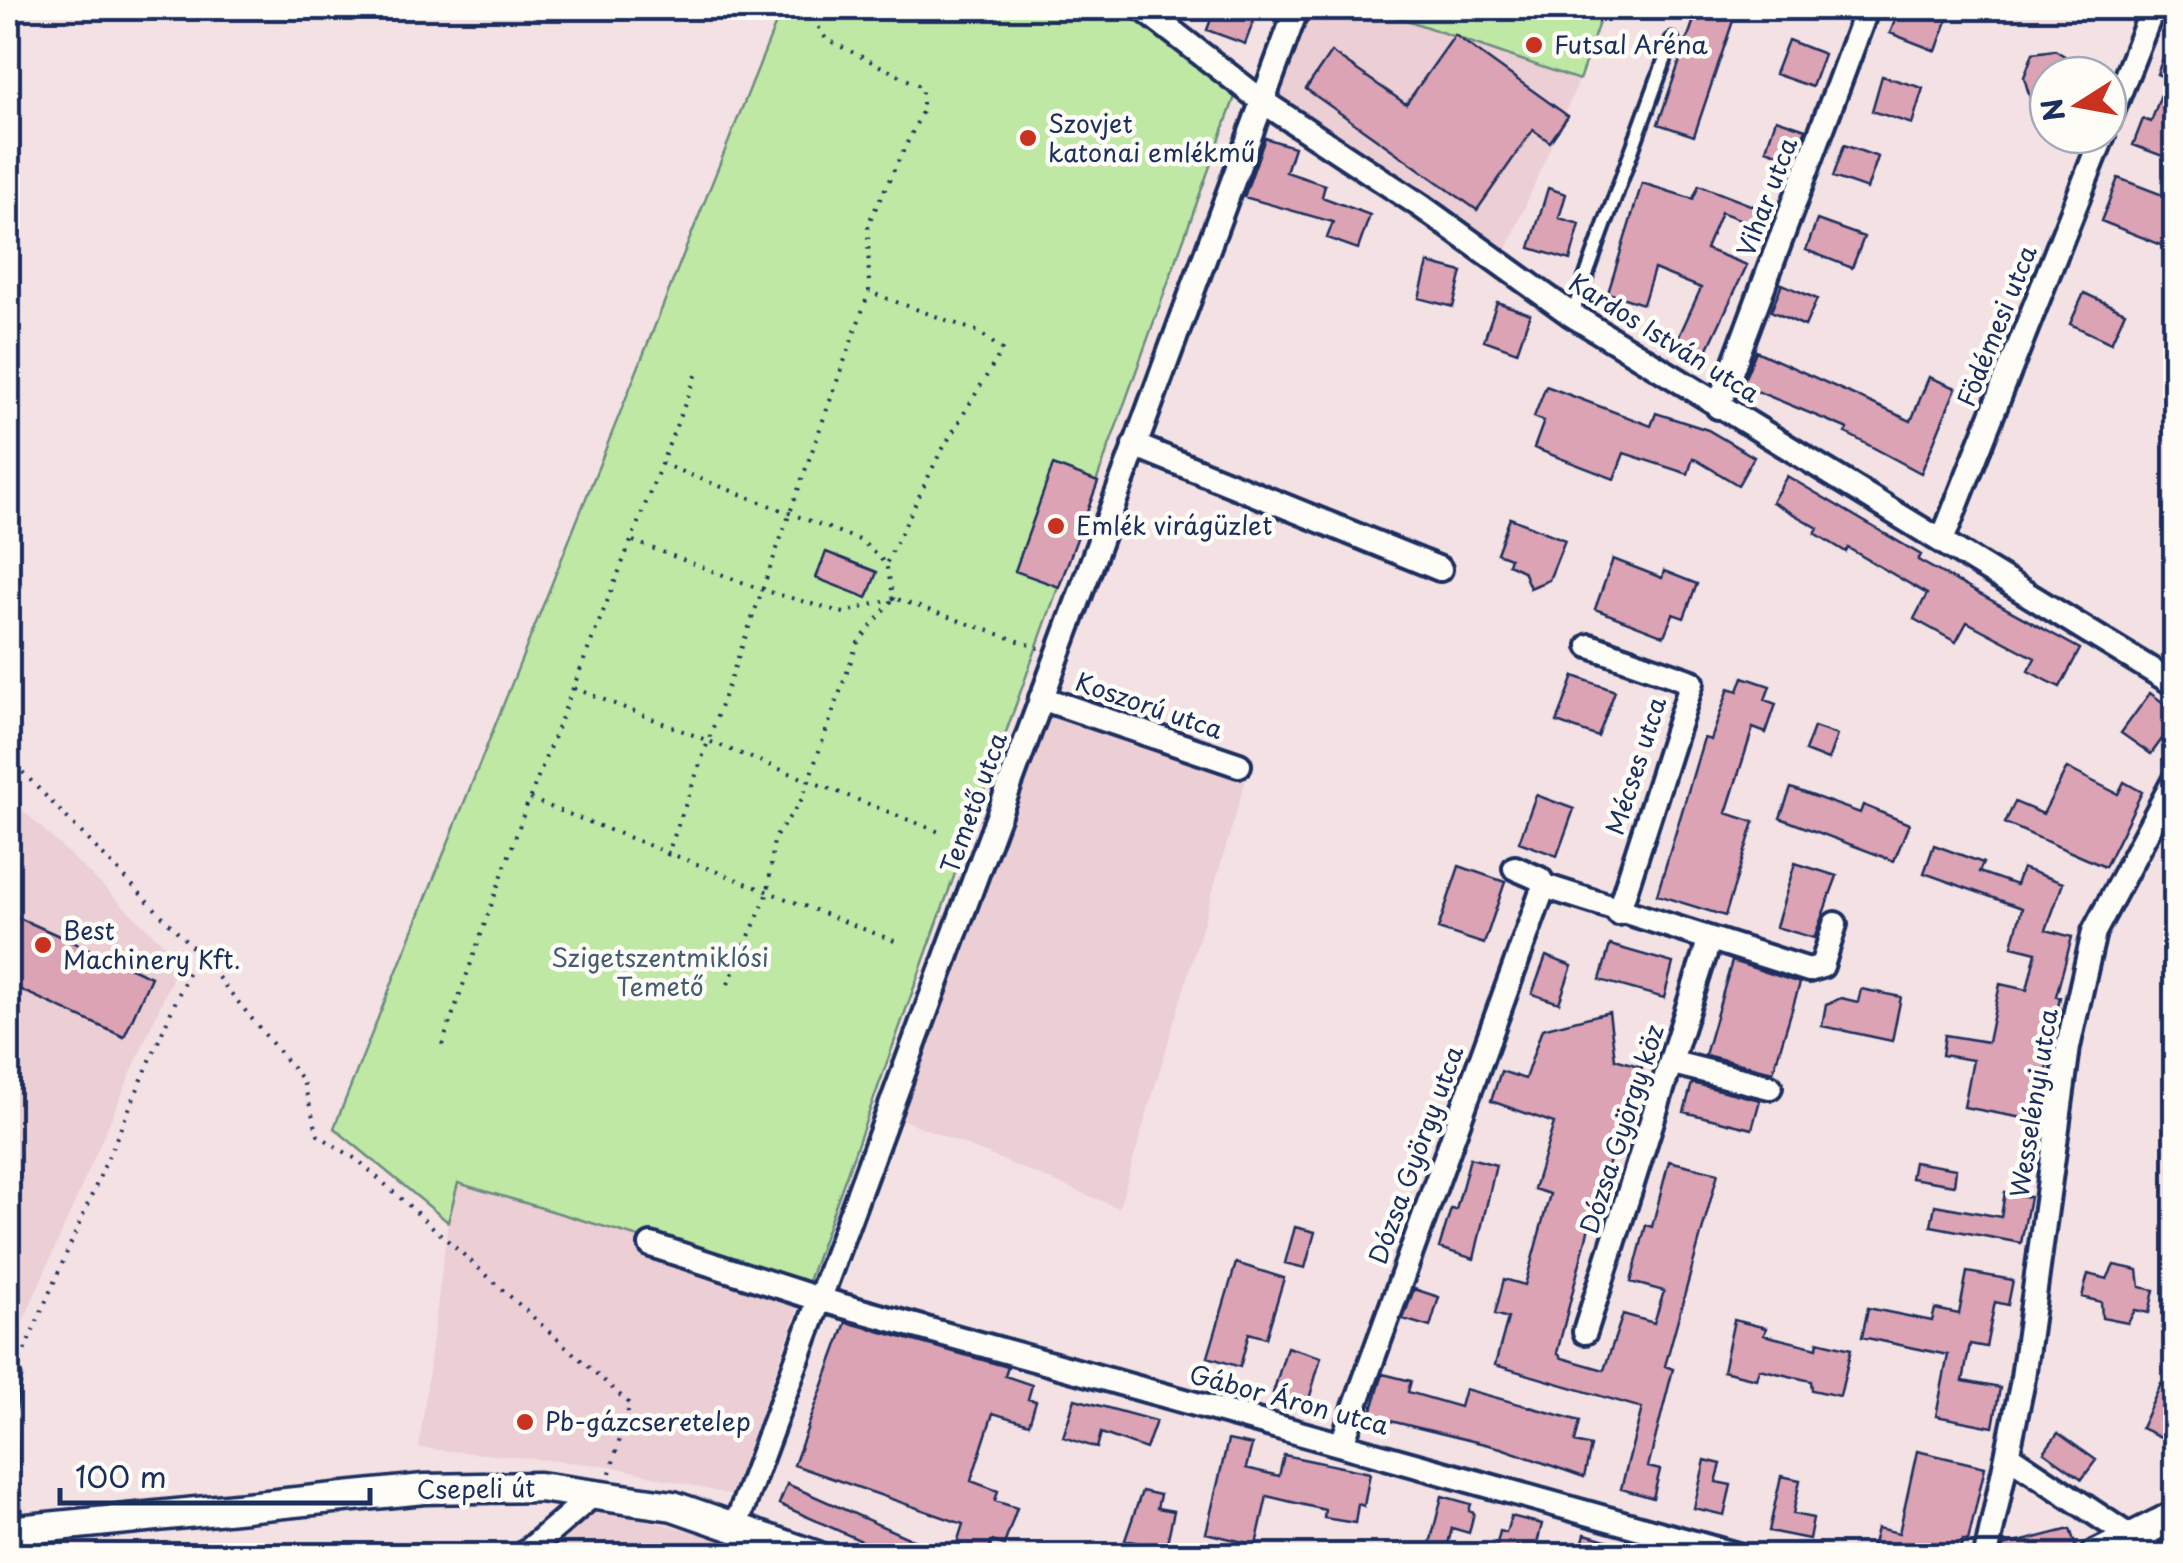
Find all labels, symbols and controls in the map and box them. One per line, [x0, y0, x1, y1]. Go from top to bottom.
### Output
place label: Futsal Aréna [1554, 25, 1709, 63]
marker: Futsal Aréna [1523, 34, 1545, 56]
north arrow [2028, 55, 2128, 155]
text: N [2029, 95, 2075, 125]
place label: Szovjet katonai emlékmű [1048, 104, 1255, 171]
marker: Szovjet katonai emlékmű [1017, 127, 1039, 149]
street label: Vihar utca [1726, 131, 1806, 262]
street label: Födémesi utca [1946, 239, 2046, 412]
street label: Kardos István utca [1562, 263, 1768, 412]
place label: Emlék virágüzlet [1076, 506, 1272, 544]
marker: Emlék virágüzlet [1045, 515, 1067, 537]
street label: Koszorú utca [1070, 662, 1229, 748]
street label: Mécses utca [1595, 691, 1675, 840]
street label: Temető utca [930, 726, 1016, 878]
place label: Best Machinery Kft. [63, 911, 241, 978]
marker: Best Machinery Kft. [32, 934, 54, 956]
park label: Szigetszentmiklósi Temető [551, 938, 769, 1005]
street label: Wesselényi utca [1999, 1005, 2067, 1200]
street label: Dózsa György köz [1569, 1019, 1673, 1238]
street label: Dózsa György utca [1358, 1040, 1472, 1269]
street label: Gábor Áron utca [1185, 1354, 1393, 1444]
place label: Pb-gázcseretelep [545, 1402, 751, 1440]
marker: Pb-gázcseretelep [514, 1411, 536, 1433]
scale bar [60, 1443, 370, 1505]
text: 100 m [75, 1453, 167, 1498]
street label: Csepeli út [416, 1468, 536, 1508]

